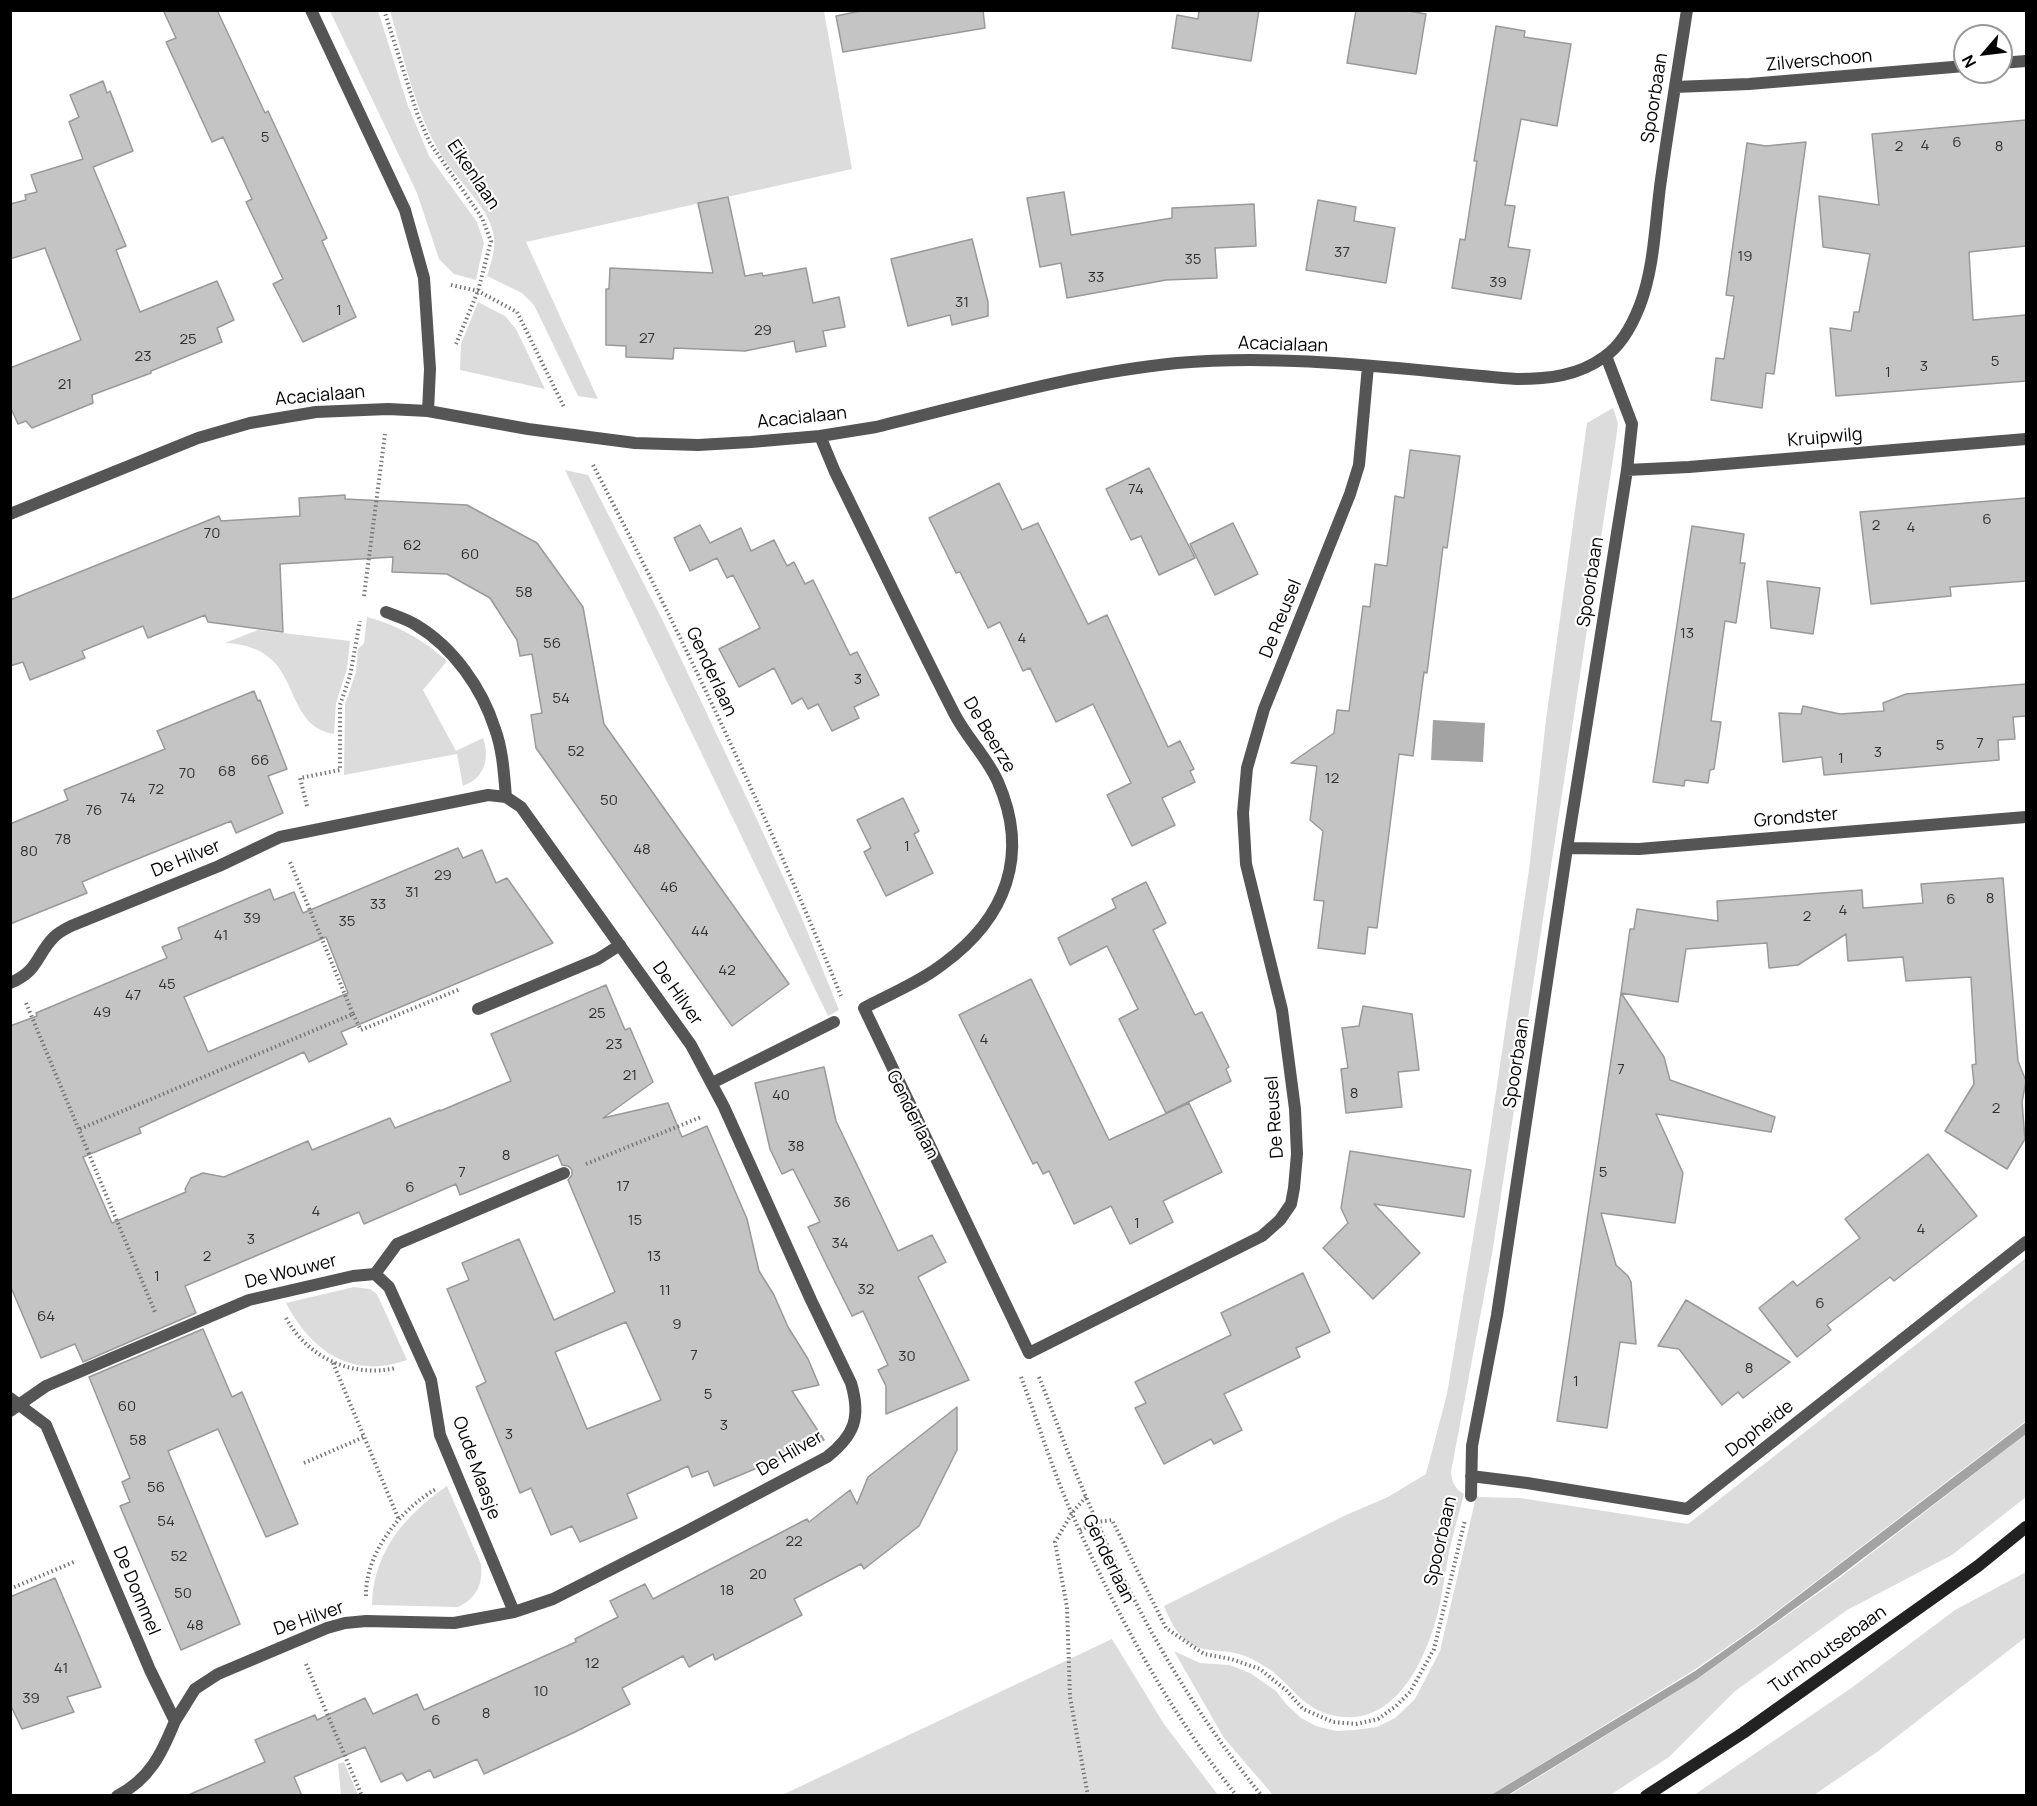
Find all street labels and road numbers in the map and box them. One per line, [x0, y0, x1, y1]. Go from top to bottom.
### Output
street label: Zilverschoon [1765, 46, 1873, 76]
street label: Spoorbaan [1637, 51, 1673, 145]
street label: Eikenlaan [442, 136, 504, 214]
street label: Acacialaan [1238, 333, 1328, 357]
street label: Acacialaan [274, 381, 366, 411]
street label: Acacialaan [756, 403, 848, 433]
street label: Kruipwilg [1787, 424, 1863, 452]
street label: Spoorbaan [1573, 535, 1609, 629]
street label: De Reusel [1255, 577, 1307, 661]
street label: Genderlaan [681, 624, 741, 720]
street label: De Beerze [958, 693, 1020, 777]
street label: Grondster [1753, 804, 1839, 832]
street label: De Hilver [148, 835, 224, 883]
street label: De Hilver [647, 958, 707, 1030]
street label: Spoorbaan [1499, 1016, 1535, 1110]
street label: Genderlaan [881, 1067, 943, 1163]
street label: De Reusel [1261, 1075, 1289, 1159]
street label: De Wouwer [243, 1250, 339, 1294]
street label: Dopheide [1722, 1396, 1798, 1462]
street label: Oude Maasje [447, 1414, 505, 1522]
street label: De Hilver [753, 1426, 827, 1482]
street label: Spoorbaan [1420, 1494, 1462, 1588]
street label: Genderlaan [1077, 1511, 1139, 1607]
street label: De Dommel [108, 1543, 164, 1639]
street label: De Hilver [271, 1597, 347, 1641]
street label: Turnhoutsebaan [1765, 1601, 1891, 1699]

